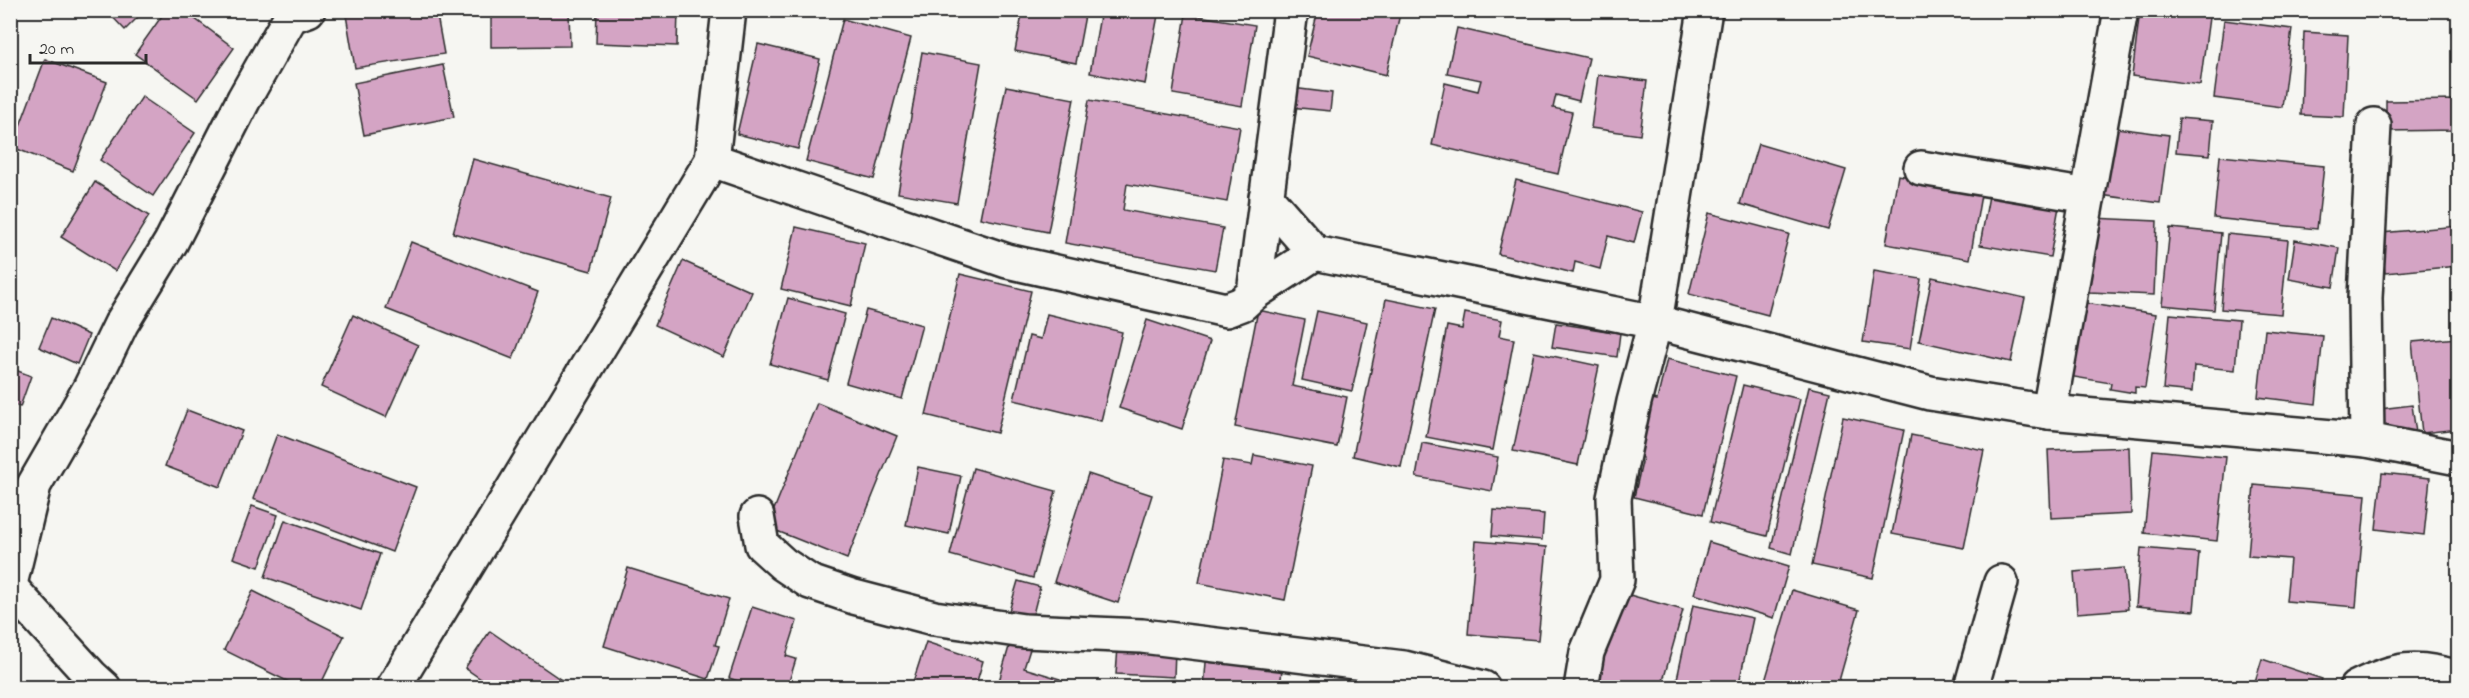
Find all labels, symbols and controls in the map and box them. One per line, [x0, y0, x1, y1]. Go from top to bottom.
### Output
scale bar [30, 27, 146, 65]
text: 20 m [39, 37, 74, 63]

